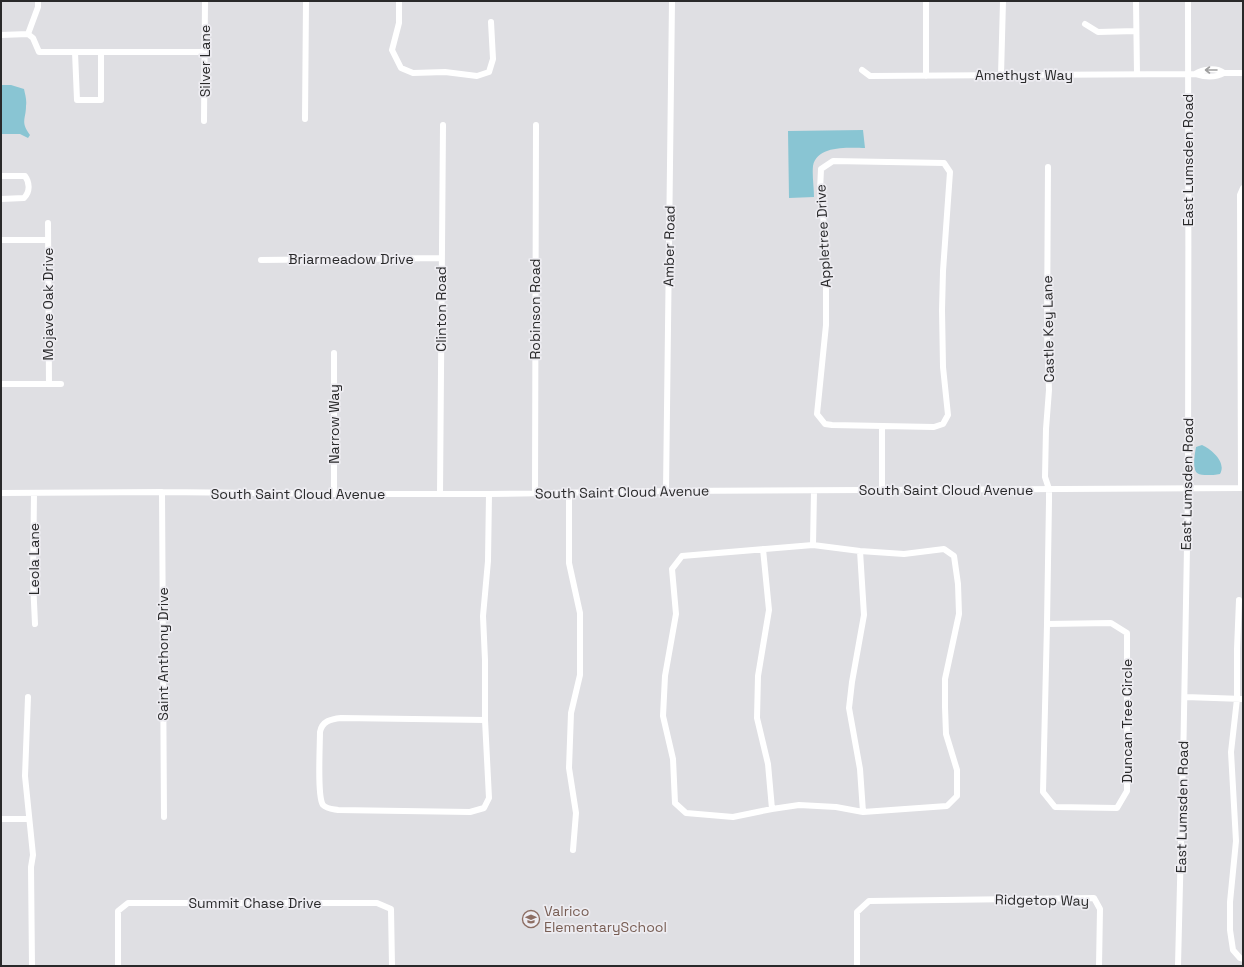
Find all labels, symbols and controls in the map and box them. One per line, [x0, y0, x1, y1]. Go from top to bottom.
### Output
street label: Silver Lane [196, 25, 214, 97]
street label: Amethyst Way [975, 66, 1073, 84]
one-way arrow [1205, 66, 1218, 74]
street label: East Lumsden Road [1179, 94, 1197, 226]
street label: Appletree Drive [811, 184, 835, 288]
street label: Amber Road [659, 205, 679, 287]
street label: Mojave Oak Drive [39, 247, 57, 361]
street label: Briarmeadow Drive [288, 250, 414, 268]
street label: Robinson Road [526, 258, 544, 360]
street label: Clinton Road [432, 266, 450, 352]
street label: Castle Key Lane [1038, 275, 1058, 383]
street label: Narrow Way [325, 384, 343, 464]
street label: East Lumsden Road [1177, 418, 1197, 550]
street label: South Saint Cloud Avenue [535, 481, 709, 503]
street label: South Saint Cloud Avenue [859, 481, 1033, 499]
street label: South Saint Cloud Avenue [211, 485, 385, 503]
street label: Leola Lane [25, 523, 43, 595]
street label: Saint Anthony Drive [154, 587, 172, 721]
street label: Duncan Tree Circle [1118, 659, 1136, 783]
street label: East Lumsden Road [1172, 741, 1192, 873]
street label: Ridgetop Way [995, 890, 1089, 910]
street label: Summit Chase Drive [188, 894, 322, 912]
place label: Valrico ElementarySchool [544, 902, 667, 936]
school or university icon: Valrico ElementarySchool [521, 909, 541, 929]

